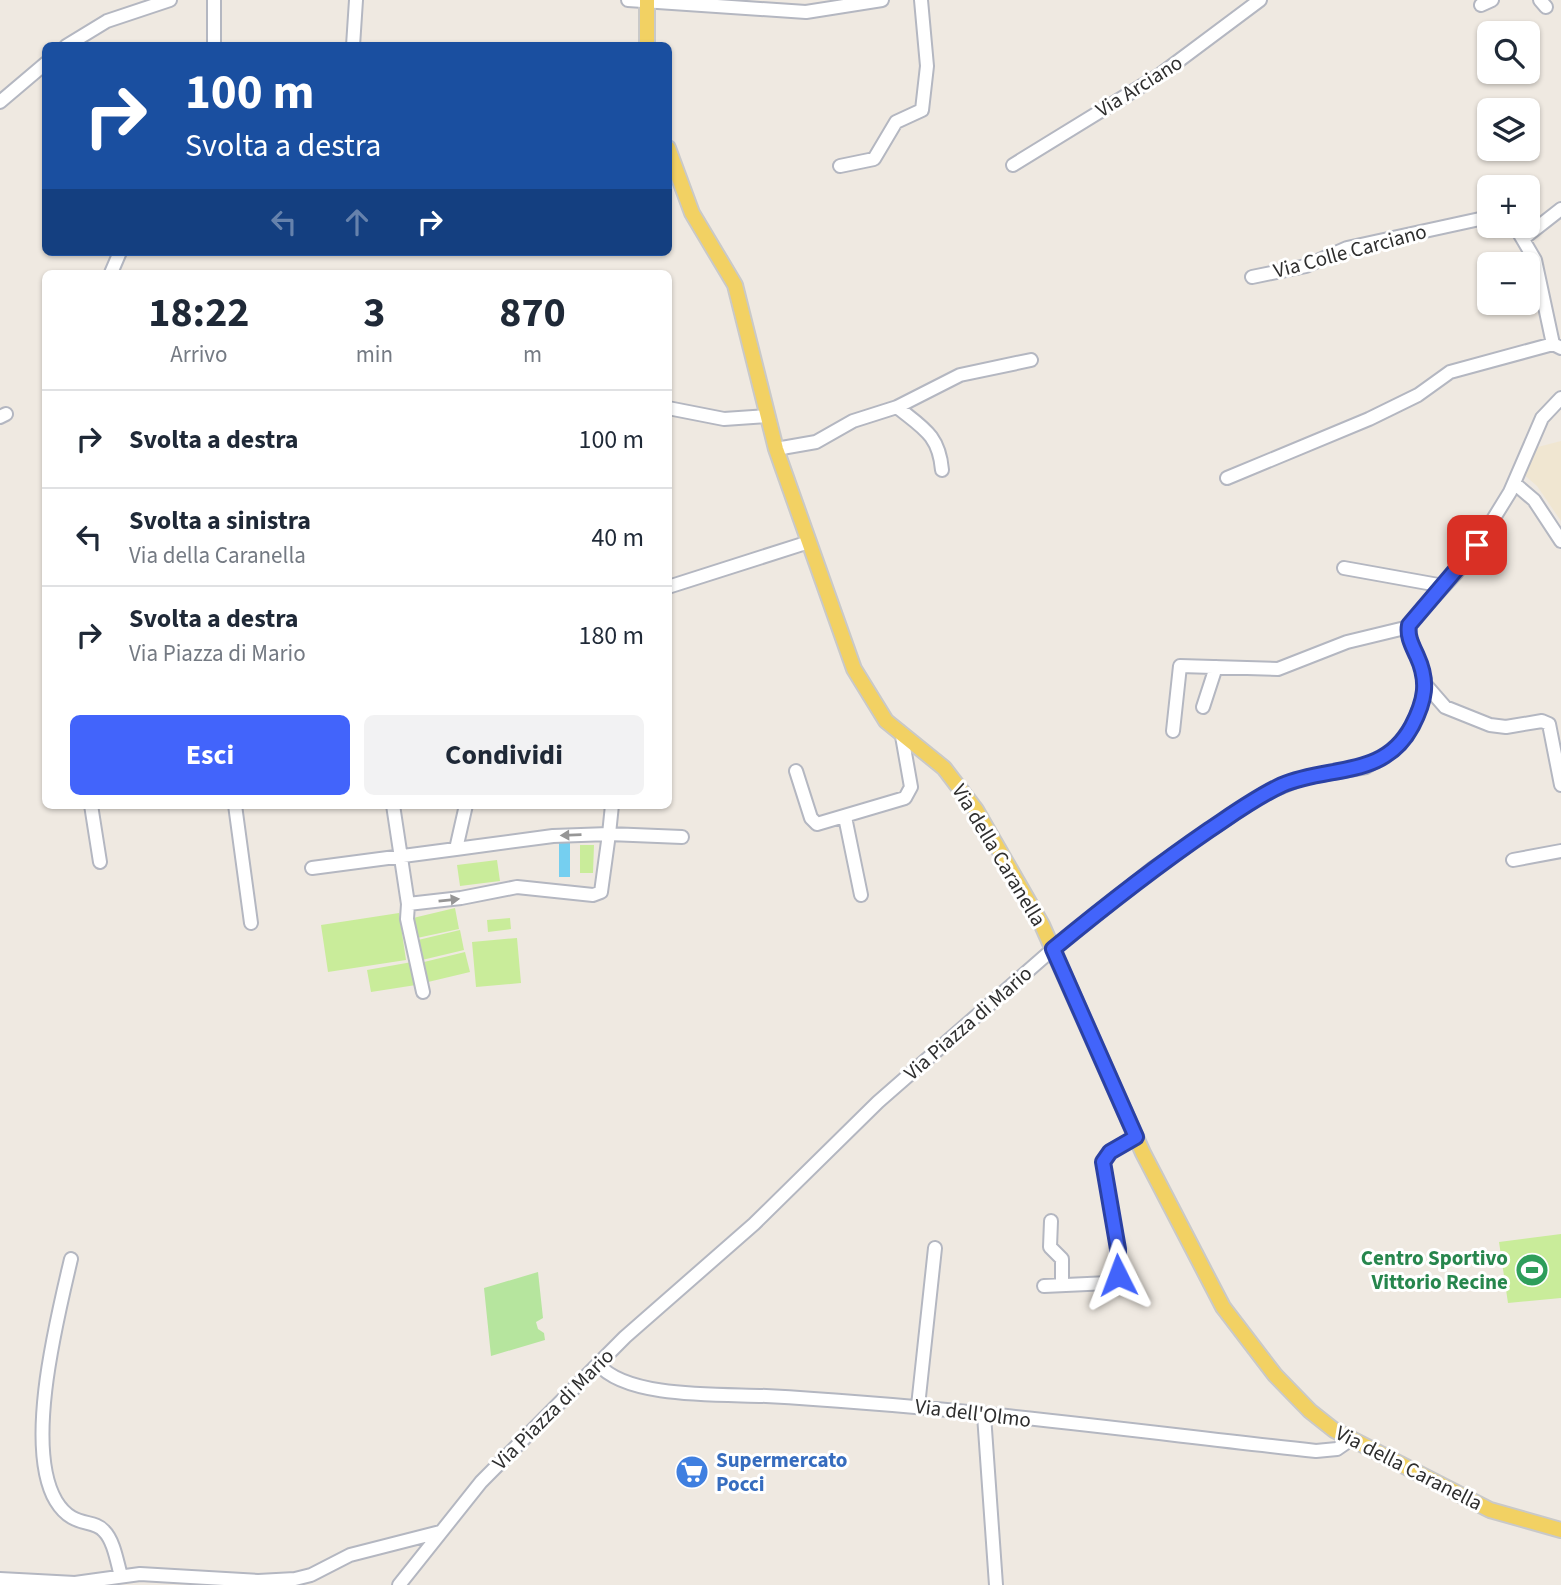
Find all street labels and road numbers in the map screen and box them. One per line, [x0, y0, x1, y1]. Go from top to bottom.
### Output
street label: Via Arciano [1090, 47, 1188, 125]
street label: Via Colle Carciano [1270, 216, 1430, 286]
street label: Via della Caranella [945, 778, 1053, 932]
street label: Via Piazza di Mario [897, 959, 1039, 1087]
street label: Via Piazza di Mario [485, 1341, 621, 1477]
street label: Via dell'Olmo [913, 1391, 1033, 1435]
street label: Via della Caranella [1330, 1418, 1488, 1518]

